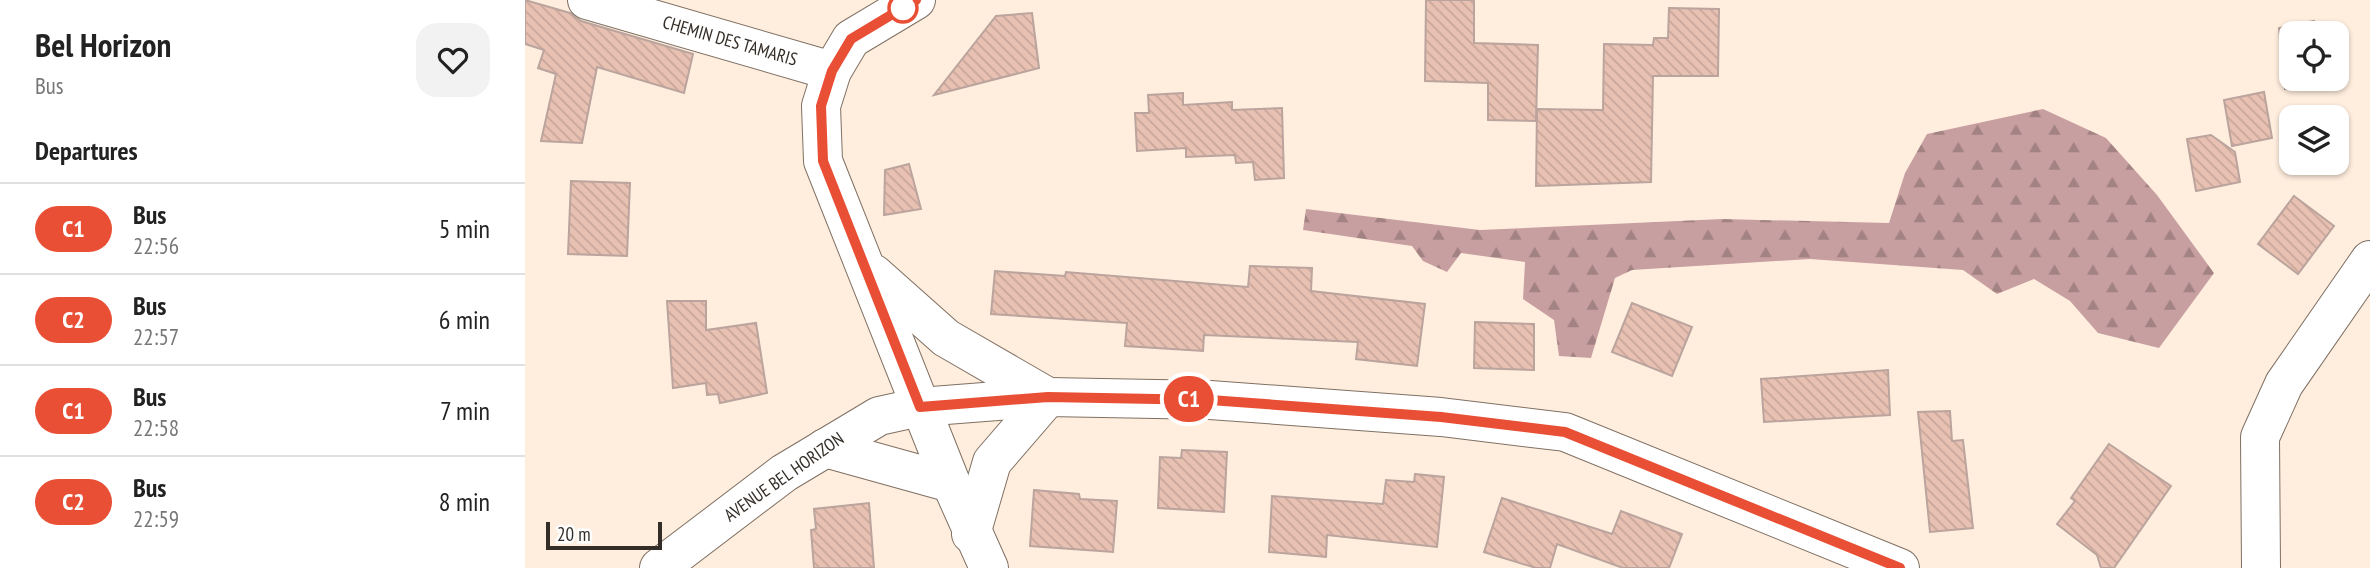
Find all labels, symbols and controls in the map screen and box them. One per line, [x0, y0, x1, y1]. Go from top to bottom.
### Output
unlabelled marker [888, 0, 918, 23]
street label: CHEMIN DES TAMARIS [660, 10, 800, 71]
map controls [2279, 21, 2349, 175]
button: locate [2279, 21, 2349, 91]
text: Bel Horizon [35, 23, 171, 66]
button: heart [416, 23, 490, 97]
text: Bus [35, 71, 64, 100]
button: layers [2279, 105, 2349, 175]
text: Departures [35, 134, 138, 167]
text: Bus [133, 198, 166, 231]
text: 5 min [439, 212, 490, 245]
text: C1 [62, 213, 85, 244]
text: 22:56 [133, 231, 179, 260]
text: Bus [133, 289, 166, 322]
text: 6 min [439, 303, 490, 336]
text: C2 [62, 304, 85, 335]
text: 22:57 [133, 322, 179, 351]
line badge: C1 [1157, 376, 1221, 422]
text: Bus [133, 380, 166, 413]
text: C1 [1178, 383, 1200, 414]
text: 7 min [440, 394, 490, 427]
text: C1 [62, 395, 85, 426]
text: 22:58 [133, 413, 179, 442]
street label: AVENUE BEL HORIZON [719, 427, 848, 526]
text: Bus [133, 471, 166, 504]
text: 8 min [439, 485, 490, 518]
text: C2 [62, 486, 85, 517]
text: 22:59 [133, 504, 179, 533]
scale bar [546, 519, 661, 551]
text: 20 m [557, 522, 591, 546]

